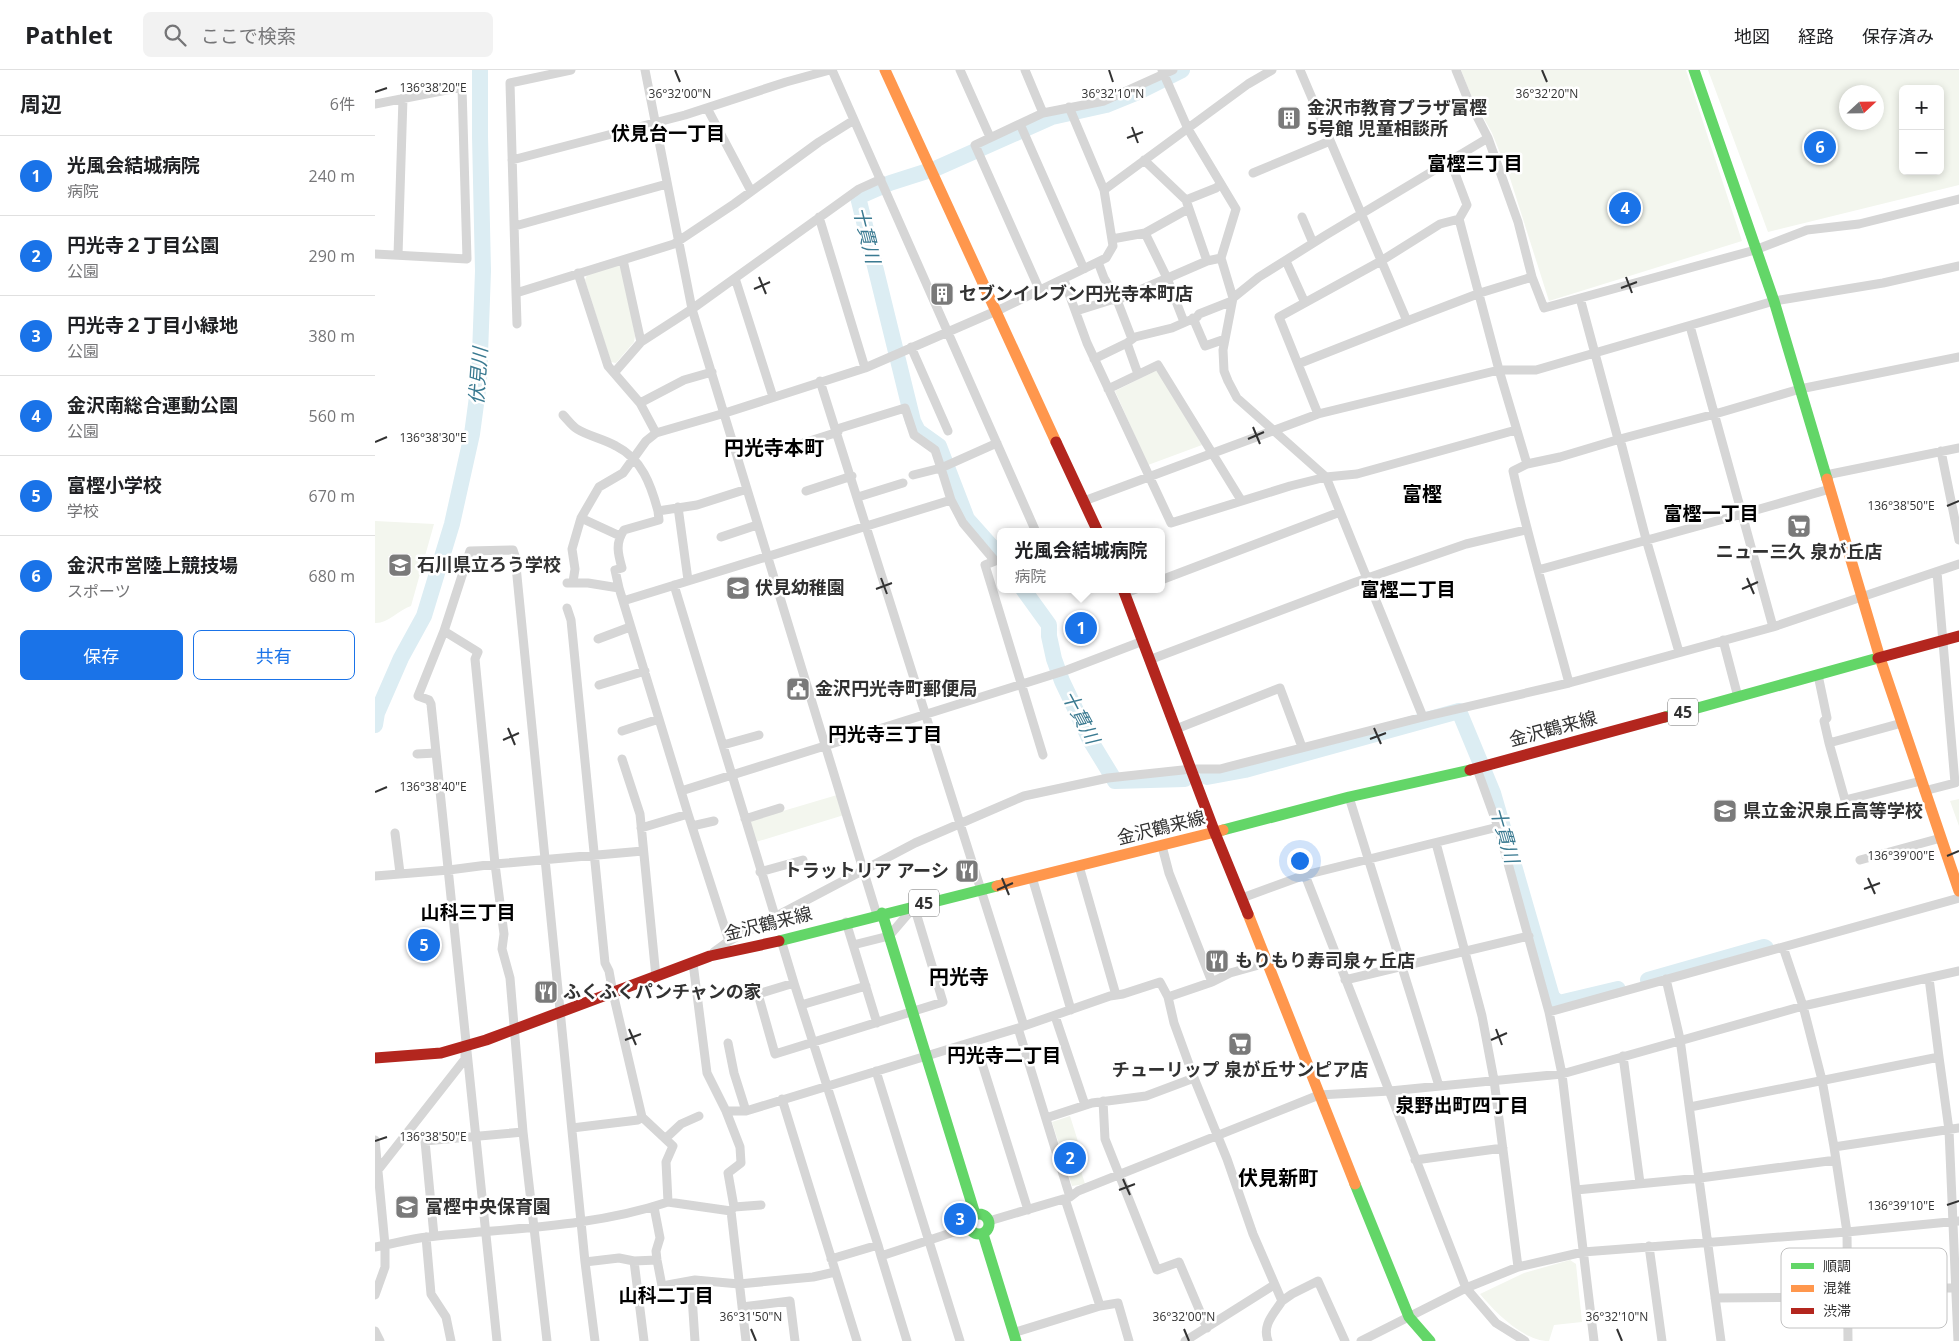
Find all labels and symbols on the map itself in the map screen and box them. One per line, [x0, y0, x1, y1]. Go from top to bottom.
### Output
text: 136°38'20"E [399, 79, 467, 96]
text: 36°32'00"N [649, 85, 711, 102]
text: 36°32'10"N [1082, 85, 1144, 102]
text: 36°32'20"N [1516, 85, 1578, 102]
north arrow [1839, 85, 1884, 130]
place label: 金沢市教育プラザ富樫 5号館 児童相談所 [1307, 95, 1487, 140]
building icon: 金沢市教育プラザ富樫 5号館 児童相談所 [1276, 105, 1302, 131]
district label: 伏見台一丁目 [611, 120, 725, 146]
pin: 6 [1804, 128, 1836, 166]
district label: 富樫三丁目 [1427, 150, 1523, 176]
pin: 4 [1609, 189, 1641, 227]
water label: 十貫川 [847, 204, 887, 268]
building icon: セブンイレブン円光寺本町店 [929, 281, 955, 307]
place label: セブンイレブン円光寺本町店 [959, 281, 1193, 305]
water label: 伏見川 [463, 345, 493, 405]
text: 136°38'30"E [399, 429, 467, 446]
district label: 円光寺本町 [724, 434, 824, 461]
district label: 富樫 [1402, 480, 1442, 507]
text: 136°38'50"E [1867, 497, 1935, 514]
district label: 富樫一丁目 [1663, 500, 1759, 526]
supermarket icon: ニュー三久 泉が丘店 [1786, 513, 1812, 539]
place label: ニュー三久 泉が丘店 [1716, 539, 1882, 563]
school or university icon: 石川県立ろう学校 [387, 552, 413, 578]
place label: 石川県立ろう学校 [417, 552, 561, 576]
school or university icon: 伏見幼稚園 [725, 575, 751, 601]
place label: 伏見幼稚園 [755, 575, 845, 599]
district label: 富樫二丁目 [1360, 576, 1456, 602]
pin: 1 [1065, 609, 1097, 647]
public building icon: 金沢円光寺町郵便局 [785, 676, 811, 702]
place label: 金沢円光寺町郵便局 [815, 676, 977, 700]
water label: 十貫川 [1056, 686, 1107, 750]
road number: 45 [1668, 698, 1698, 726]
street label: 金沢鶴来線 [1506, 705, 1599, 751]
district label: 円光寺三丁目 [828, 721, 942, 747]
text: 136°38'40"E [399, 778, 467, 795]
school or university icon: 県立金沢泉丘高等学校 [1712, 798, 1738, 824]
place label: 県立金沢泉丘高等学校 [1743, 798, 1923, 822]
street label: 金沢鶴来線 [1114, 804, 1207, 850]
water label: 十貫川 [1485, 804, 1526, 868]
text: 136°39'00"E [1867, 847, 1935, 864]
your location [1287, 848, 1313, 874]
place label: トラットリア アーシ [784, 858, 949, 882]
restaurant icon: トラットリア アーシ [954, 858, 980, 884]
road number: 45 [909, 890, 939, 916]
district label: 山科三丁目 [420, 899, 516, 925]
street label: 金沢鶴来線 [721, 900, 814, 946]
pin: 5 [408, 926, 440, 964]
restaurant icon: もりもり寿司泉ヶ丘店 [1204, 948, 1230, 974]
place label: もりもり寿司泉ヶ丘店 [1235, 948, 1415, 972]
district label: 円光寺 [929, 963, 989, 990]
restaurant icon: ふくふくパンチャンの家 [533, 979, 559, 1005]
place label: ふくふくパンチャンの家 [563, 979, 762, 1003]
supermarket icon: チューリップ 泉が丘サンピア店 [1227, 1031, 1253, 1057]
district label: 円光寺二丁目 [947, 1042, 1061, 1068]
place label: チューリップ 泉が丘サンピア店 [1112, 1057, 1368, 1081]
district label: 泉野出町四丁目 [1395, 1092, 1529, 1118]
text: 136°38'50"E [399, 1128, 467, 1145]
pin: 2 [1054, 1139, 1086, 1177]
district label: 伏見新町 [1238, 1164, 1318, 1191]
school or university icon: 富樫中央保育園 [394, 1194, 420, 1220]
place label: 富樫中央保育園 [425, 1194, 551, 1218]
text: 136°39'10"E [1867, 1197, 1935, 1214]
pin: 3 [944, 1200, 976, 1238]
legend [1781, 1248, 1947, 1328]
text: 順調 [1823, 1256, 1851, 1275]
text: 混雑 [1823, 1278, 1851, 1297]
district label: 山科二丁目 [618, 1282, 714, 1308]
text: 渋滞 [1823, 1301, 1851, 1320]
text: 36°31'50"N [720, 1308, 782, 1325]
text: 36°32'00"N [1153, 1308, 1215, 1325]
text: 36°32'10"N [1586, 1308, 1648, 1325]

